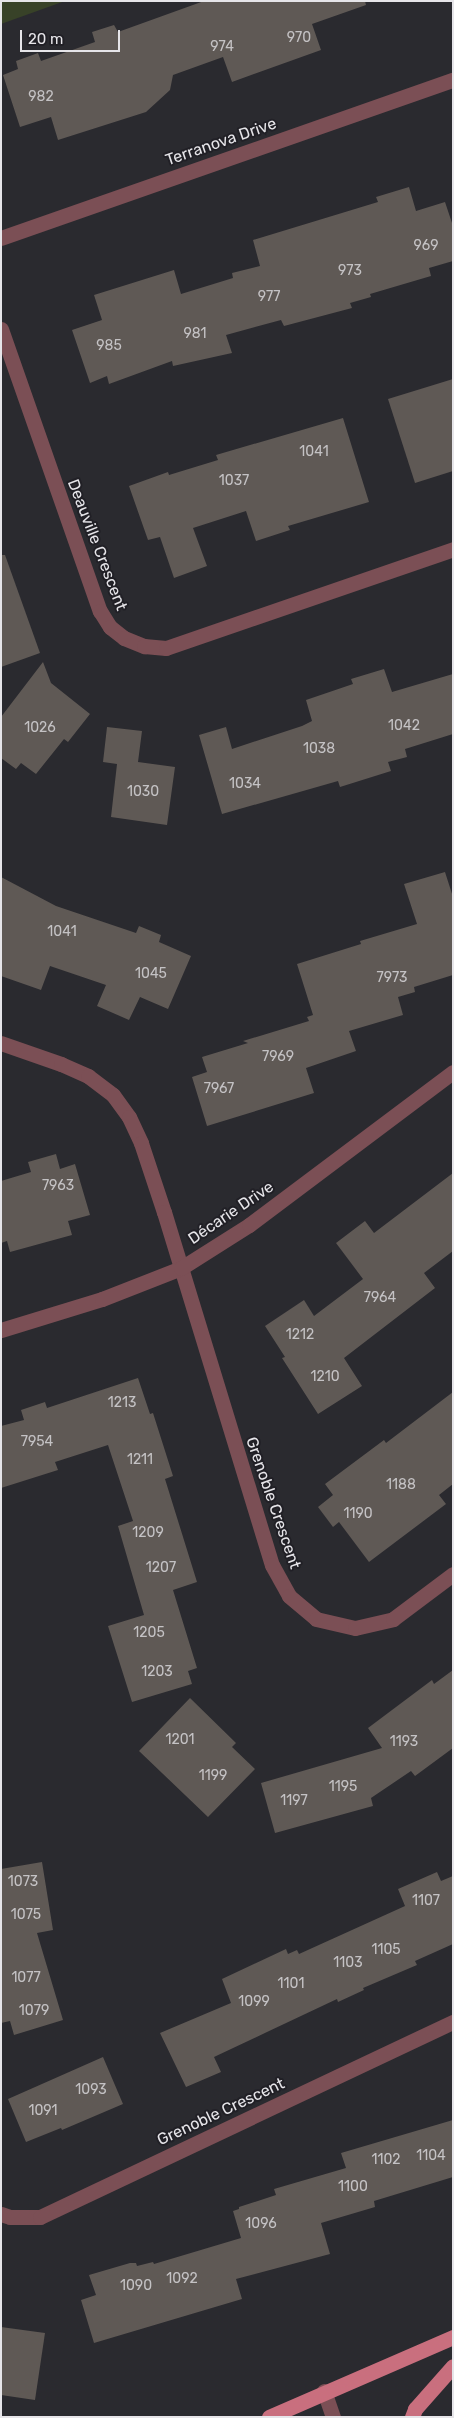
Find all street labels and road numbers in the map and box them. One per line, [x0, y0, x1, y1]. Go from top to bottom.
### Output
street label: Terranova Drive [163, 114, 279, 170]
street label: Deauville Crescent [63, 477, 131, 613]
street label: Décarie Drive [185, 1177, 277, 1249]
street label: Grenoble Crescent [241, 1435, 305, 1571]
street label: Grenoble Crescent [154, 2074, 288, 2150]

